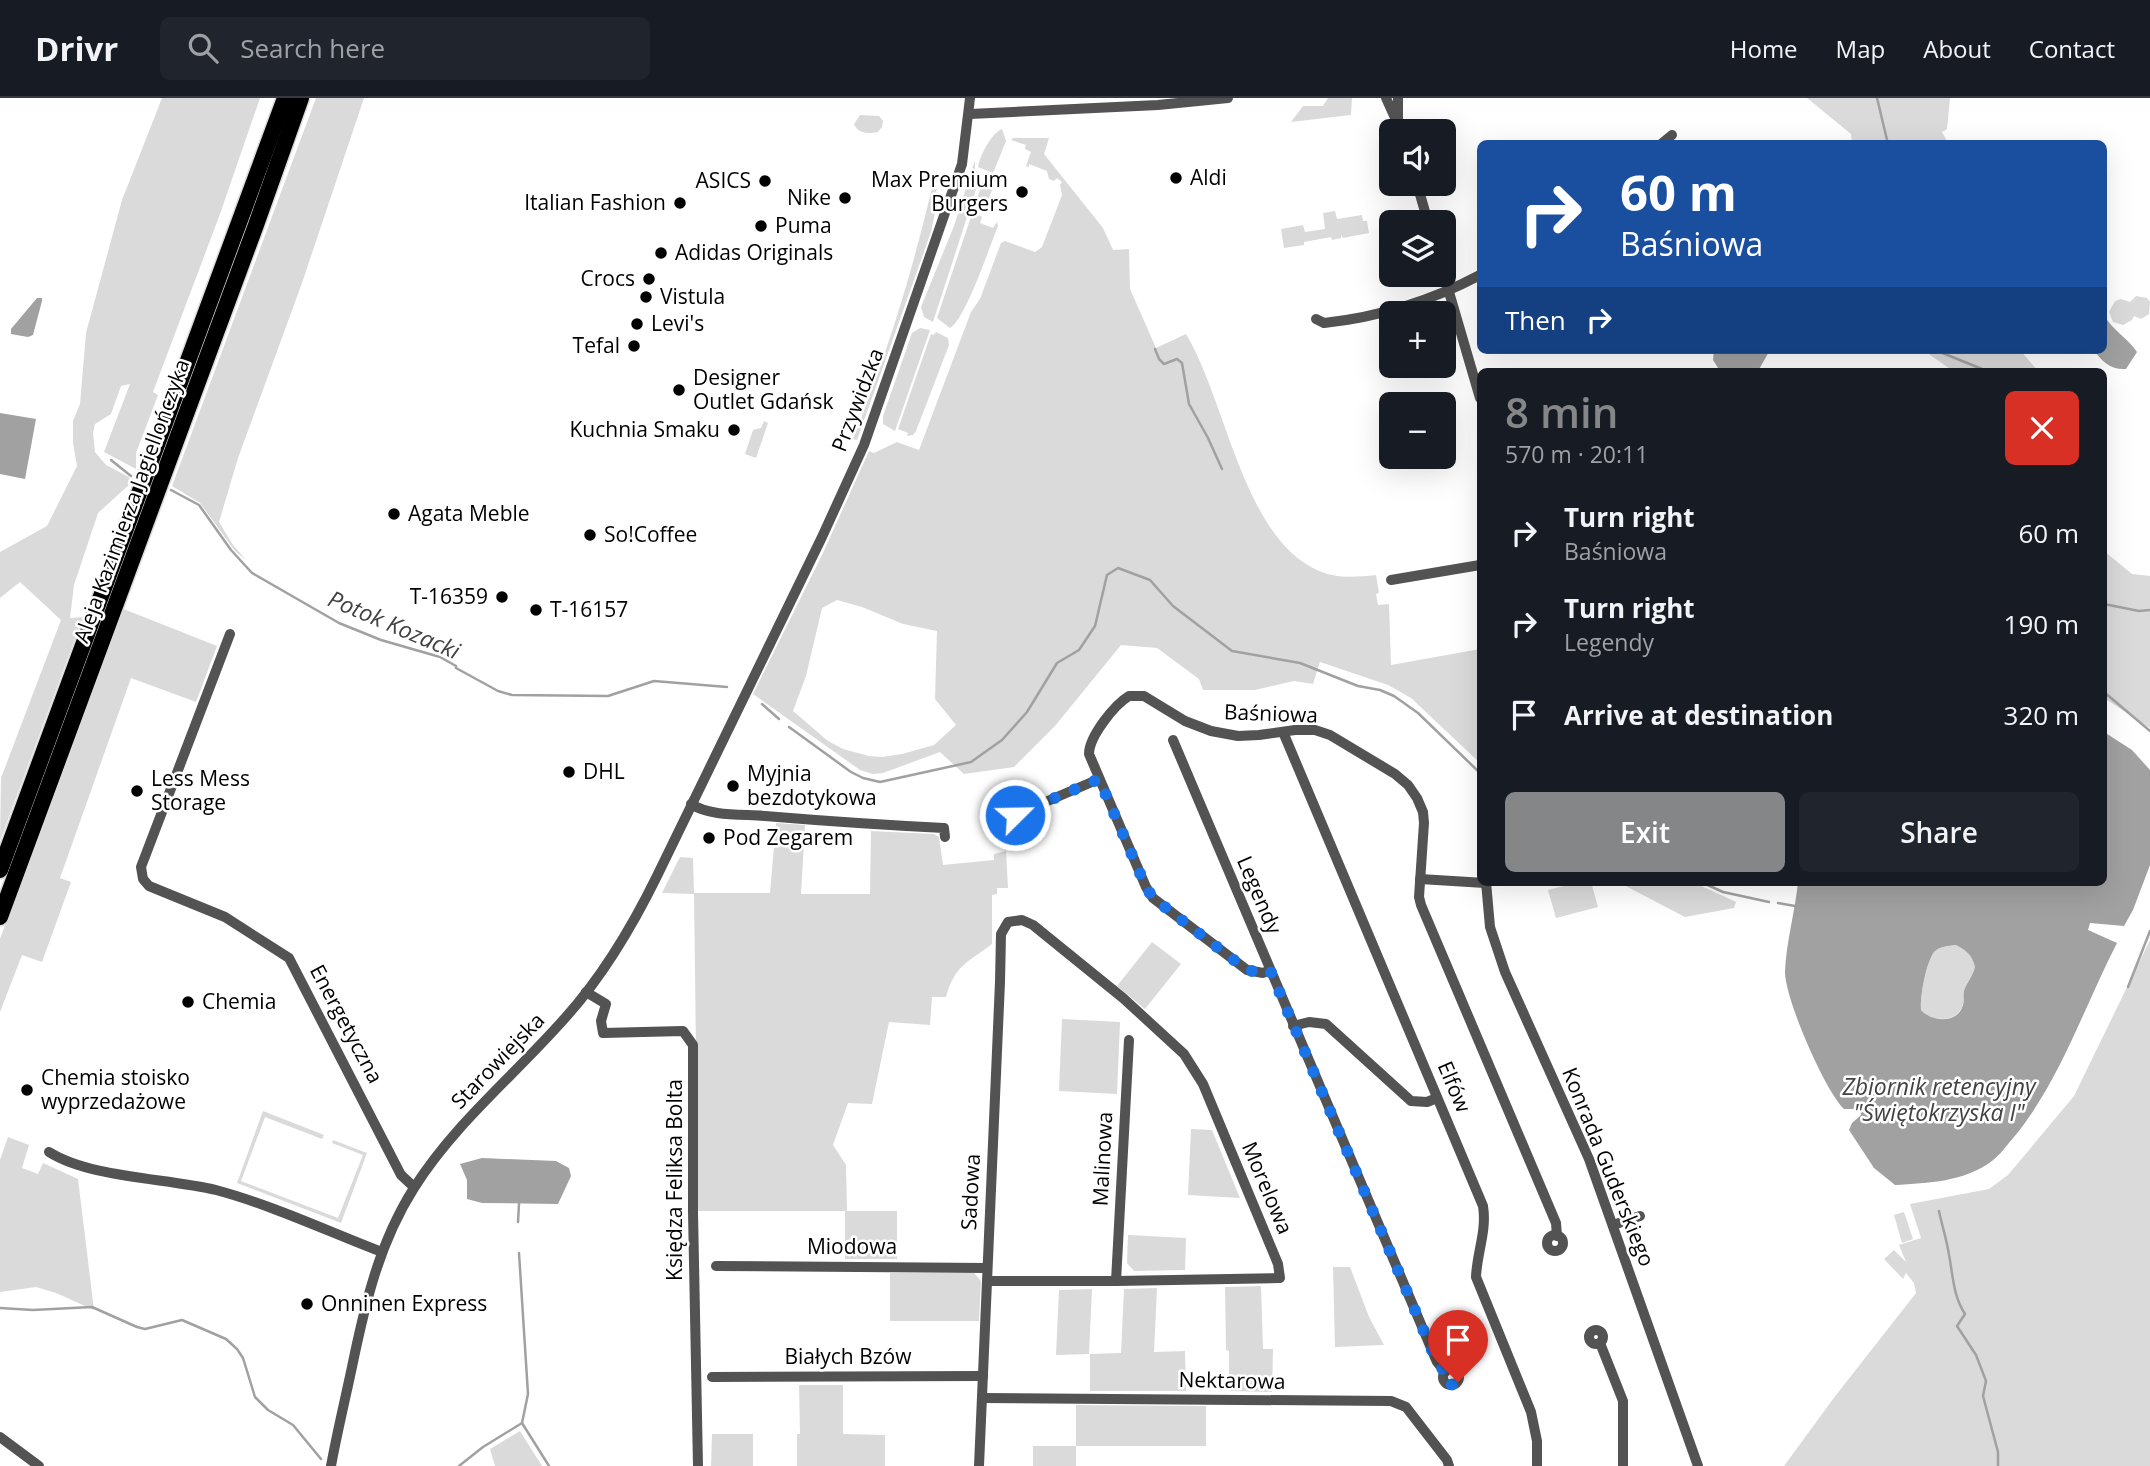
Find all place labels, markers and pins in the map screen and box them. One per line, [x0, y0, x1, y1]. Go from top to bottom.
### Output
place label: Aldi [1190, 163, 1227, 191]
place label: Max Premium Burgers [871, 165, 1008, 217]
place label: ASICS [696, 166, 751, 194]
marker: Aldi [1168, 170, 1184, 186]
marker: ASICS [757, 173, 773, 189]
place label: Nike [787, 183, 831, 211]
marker: Max Premium Burgers [1014, 184, 1030, 200]
place label: Italian Fashion [524, 188, 666, 216]
marker: Nike [837, 190, 853, 206]
marker: Italian Fashion [672, 195, 688, 211]
place label: Puma [775, 211, 832, 239]
marker: Puma [753, 218, 769, 234]
place label: Adidas Originals [675, 238, 833, 266]
marker: Adidas Originals [653, 245, 669, 261]
place label: Crocs [580, 264, 635, 292]
marker: Crocs [641, 271, 657, 287]
place label: Vistula [660, 282, 725, 310]
marker: Vistula [638, 289, 654, 305]
place label: Levi's [651, 309, 704, 337]
marker: Levi's [629, 316, 645, 332]
place label: Tefal [573, 331, 620, 359]
marker: Tefal [626, 338, 642, 354]
place label: Designer Outlet Gdańsk [693, 363, 833, 415]
marker: Designer Outlet Gdańsk [671, 382, 687, 398]
place label: Kuchnia Smaku [569, 415, 720, 443]
marker: Kuchnia Smaku [726, 422, 742, 438]
place label: Agata Meble [408, 499, 530, 527]
marker: Agata Meble [386, 506, 402, 522]
place label: So!Coffee [604, 520, 697, 548]
marker: So!Coffee [582, 527, 598, 543]
place label: T-16359 [410, 582, 488, 610]
marker: T-16359 [494, 589, 510, 605]
place label: T-16157 [550, 595, 628, 623]
marker: T-16157 [528, 602, 544, 618]
place label: DHL [583, 757, 625, 785]
place label: Myjnia bezdotykowa [747, 759, 877, 811]
place label: Less Mess Storage [151, 764, 250, 816]
marker: DHL [561, 764, 577, 780]
marker: Myjnia bezdotykowa [725, 778, 741, 794]
marker: Less Mess Storage [129, 783, 145, 799]
place label: Pod Zegarem [723, 823, 853, 851]
marker: Pod Zegarem [701, 830, 717, 846]
place label: Chemia [202, 987, 276, 1015]
marker: Chemia [180, 994, 196, 1010]
place label: Chemia stoisko wyprzedażowe [41, 1063, 190, 1115]
marker: Chemia stoisko wyprzedażowe [19, 1082, 35, 1098]
place label: Onninen Express [321, 1289, 487, 1317]
marker: Onninen Express [299, 1296, 315, 1312]
pin [1428, 1310, 1488, 1382]

